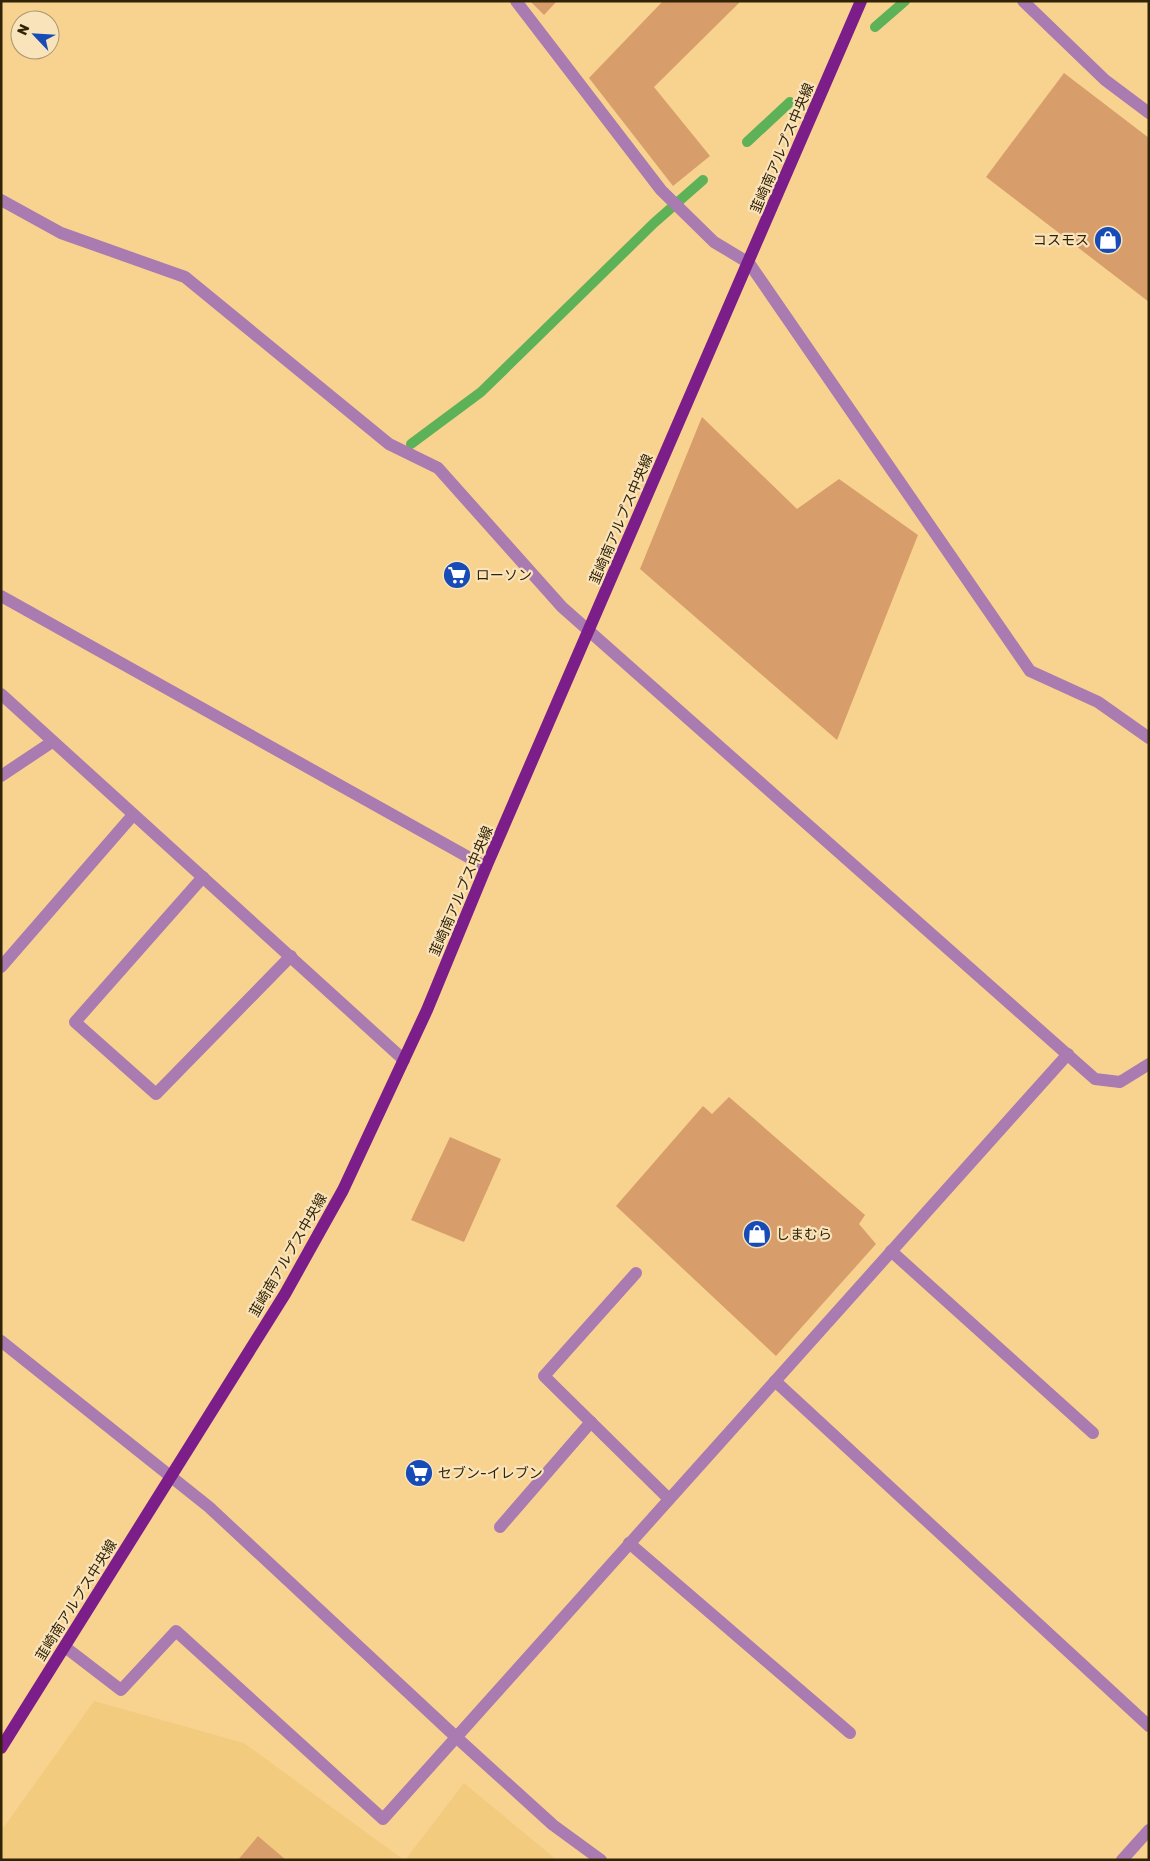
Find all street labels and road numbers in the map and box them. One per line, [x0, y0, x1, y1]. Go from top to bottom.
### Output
street label: 韮崎南アルプス中央線 [747, 80, 818, 216]
street label: 韮崎南アルプス中央線 [586, 451, 657, 587]
street label: 韮崎南アルプス中央線 [426, 823, 497, 959]
street label: 韮崎南アルプス中央線 [246, 1190, 331, 1320]
street label: 韮崎南アルプス中央線 [32, 1536, 121, 1664]

